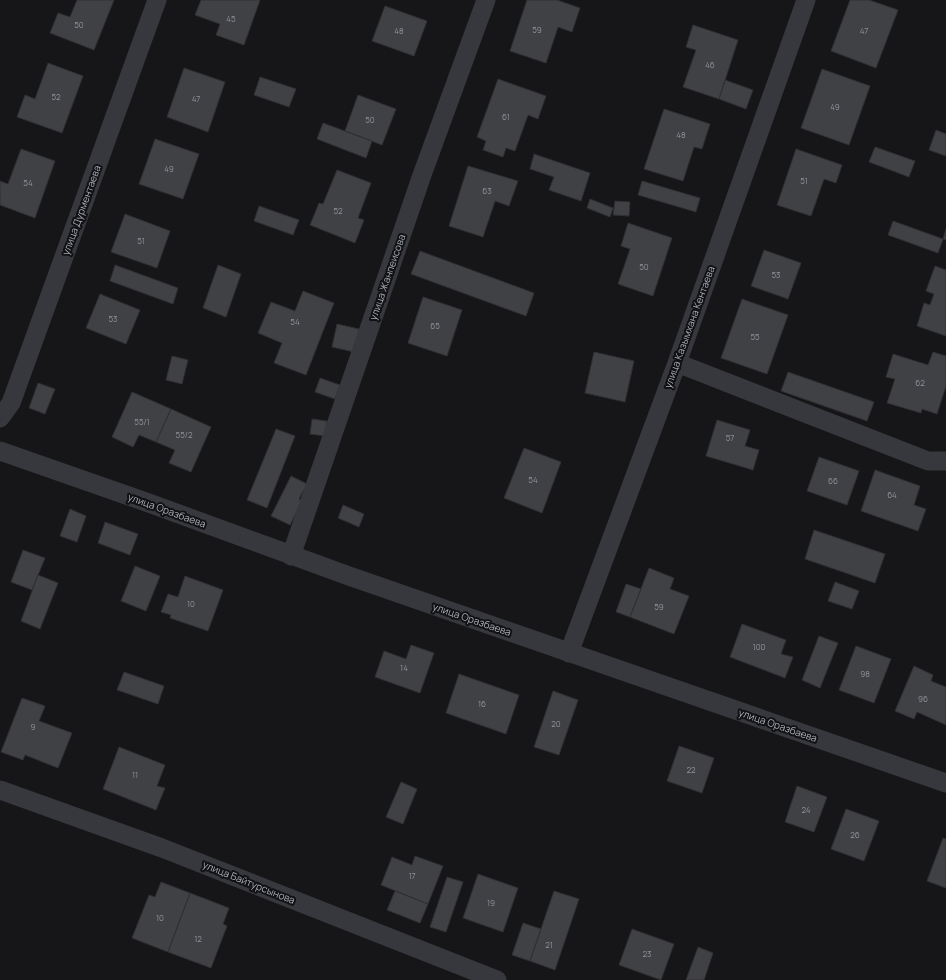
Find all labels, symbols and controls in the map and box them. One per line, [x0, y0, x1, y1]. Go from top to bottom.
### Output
house number: 45 [226, 13, 236, 24]
house number: 50 [74, 19, 84, 30]
house number: 59 [532, 24, 542, 35]
house number: 48 [394, 25, 404, 36]
house number: 47 [860, 25, 868, 36]
house number: 46 [705, 59, 715, 70]
house number: 52 [52, 91, 61, 102]
house number: 47 [192, 93, 200, 104]
house number: 49 [830, 101, 840, 112]
house number: 61 [502, 111, 510, 122]
house number: 50 [365, 114, 375, 125]
house number: 48 [676, 129, 686, 140]
street label: улица Дурментаева [58, 163, 104, 257]
house number: 49 [164, 163, 174, 174]
house number: 51 [800, 175, 808, 186]
house number: 54 [23, 177, 33, 188]
house number: 63 [482, 185, 492, 196]
house number: 52 [334, 205, 343, 216]
street label: улица Жанпеисова [366, 232, 408, 322]
house number: 51 [137, 235, 145, 246]
house number: 50 [639, 261, 649, 272]
street label: улица Казымхана Кентаева [660, 264, 718, 390]
house number: 53 [771, 269, 781, 280]
house number: 53 [108, 313, 118, 324]
house number: 54 [290, 316, 300, 327]
house number: 65 [430, 320, 440, 331]
house number: 55 [750, 331, 760, 342]
house number: 62 [915, 377, 925, 388]
house number: 55/1 [134, 416, 150, 427]
house number: 55/2 [176, 429, 193, 440]
house number: 57 [726, 432, 734, 443]
house number: 54 [528, 474, 538, 485]
house number: 66 [828, 475, 838, 486]
street label: улица Оразбаева [126, 489, 208, 531]
house number: 64 [887, 489, 897, 500]
house number: 10 [187, 598, 195, 609]
street label: улица Оразбаева [431, 599, 513, 639]
house number: 59 [654, 601, 664, 612]
house number: 100 [753, 641, 766, 652]
house number: 14 [400, 662, 408, 673]
house number: 98 [860, 668, 870, 679]
house number: 96 [918, 693, 928, 704]
house number: 16 [478, 698, 486, 709]
street label: улица Оразбаева [737, 705, 819, 745]
house number: 20 [551, 718, 561, 729]
house number: 9 [31, 721, 36, 732]
house number: 22 [686, 764, 696, 775]
house number: 11 [132, 769, 138, 780]
house number: 24 [801, 804, 811, 815]
house number: 26 [850, 829, 860, 840]
street label: улица Байтурсынова [201, 857, 297, 907]
house number: 17 [408, 870, 416, 881]
house number: 19 [487, 897, 495, 908]
house number: 10 [156, 912, 164, 923]
house number: 12 [194, 933, 202, 944]
house number: 21 [545, 939, 553, 950]
house number: 23 [643, 948, 651, 959]

